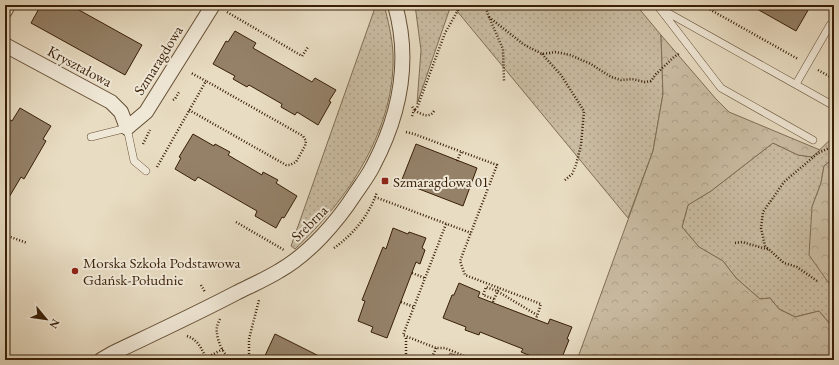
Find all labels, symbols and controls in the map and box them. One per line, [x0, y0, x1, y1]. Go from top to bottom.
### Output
street label: Szmaragdowa [129, 22, 187, 98]
street label: Kryształowa [44, 41, 116, 91]
place label: Szmaragdowa 01 [393, 172, 489, 191]
marker: Szmaragdowa 01 [380, 176, 390, 186]
street label: Srebrna [287, 201, 331, 245]
place label: Morska Szkoła Podstawowa Gdańsk-Południe [83, 253, 241, 289]
marker: Morska Szkoła Podstawowa Gdańsk-Południe [70, 266, 80, 276]
north arrow [26, 299, 66, 339]
text: N [46, 317, 63, 331]

